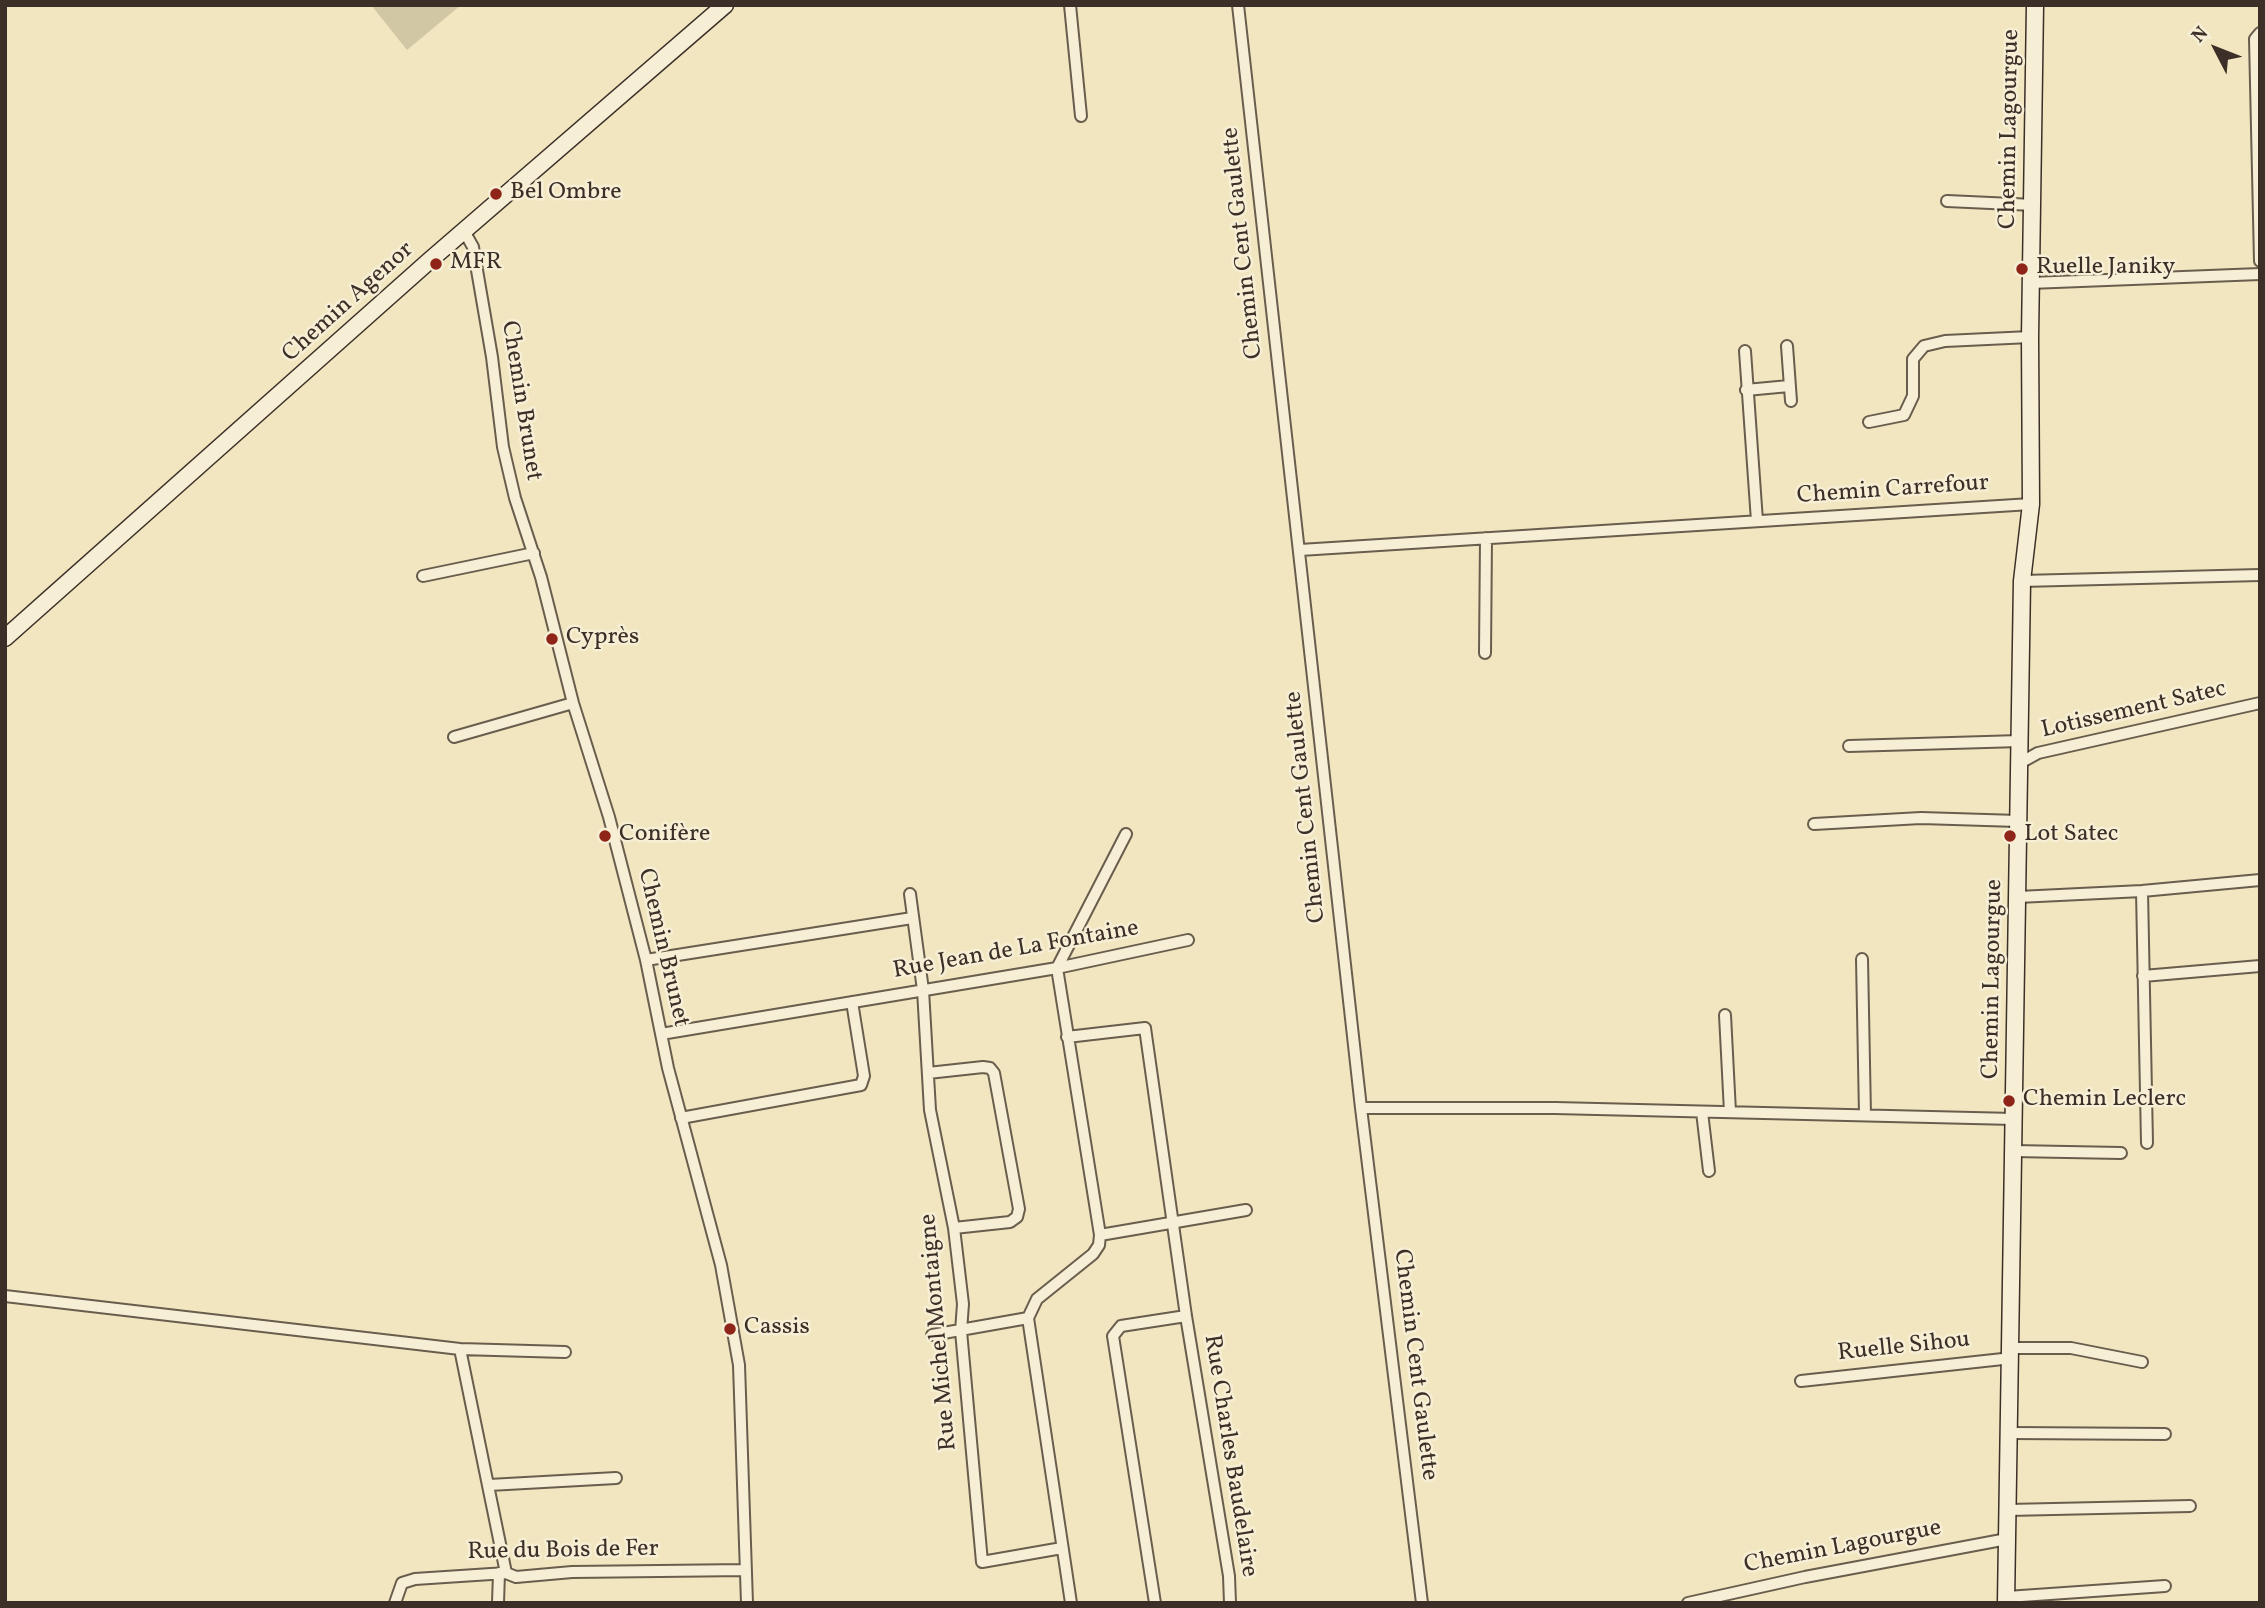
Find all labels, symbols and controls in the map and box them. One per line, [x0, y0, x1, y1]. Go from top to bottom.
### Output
north arrow [2181, 14, 2251, 84]
text: N [2186, 21, 2215, 49]
street label: Chemin Lagourgue [1995, 29, 2027, 229]
street label: Chemin Cent Gaulette [1218, 126, 1270, 360]
place label: Bel Ombre [510, 180, 622, 208]
marker: Bel Ombre [488, 186, 504, 202]
street label: Chemin Agenor [277, 237, 421, 369]
place label: MFR [450, 250, 502, 278]
place label: Ruelle Janiky [2036, 255, 2175, 283]
marker: MFR [428, 256, 444, 272]
marker: Ruelle Janiky [2014, 261, 2030, 277]
street label: Chemin Brunet [493, 319, 547, 483]
street label: Chemin Carrefour [1796, 470, 1990, 512]
place label: Cyprès [566, 625, 639, 653]
marker: Cyprès [544, 631, 560, 647]
street label: Lotissement Satec [2039, 676, 2229, 746]
street label: Chemin Cent Gaulette [1281, 690, 1333, 924]
place label: Conifère [619, 822, 710, 850]
place label: Lot Satec [2024, 822, 2119, 850]
marker: Conifère [597, 828, 613, 844]
marker: Lot Satec [2002, 828, 2018, 844]
street label: Chemin Brunet [630, 866, 694, 1030]
street label: Chemin Lagourgue [1978, 879, 2010, 1079]
street label: Rue Jean de La Fontaine [891, 915, 1141, 987]
place label: Chemin Leclerc [2023, 1087, 2186, 1115]
marker: Chemin Leclerc [2001, 1093, 2017, 1109]
street label: Rue Michel Montaigne [915, 1212, 965, 1452]
street label: Chemin Cent Gaulette [1386, 1248, 1442, 1482]
place label: Cassis [744, 1315, 810, 1343]
marker: Cassis [722, 1321, 738, 1337]
street label: Ruelle Sihou [1836, 1327, 1972, 1369]
street label: Rue Charles Baudelaire [1196, 1333, 1262, 1579]
street label: Chemin Lagourgue [1742, 1515, 1944, 1581]
street label: Rue du Bois de Fer [467, 1536, 659, 1568]

